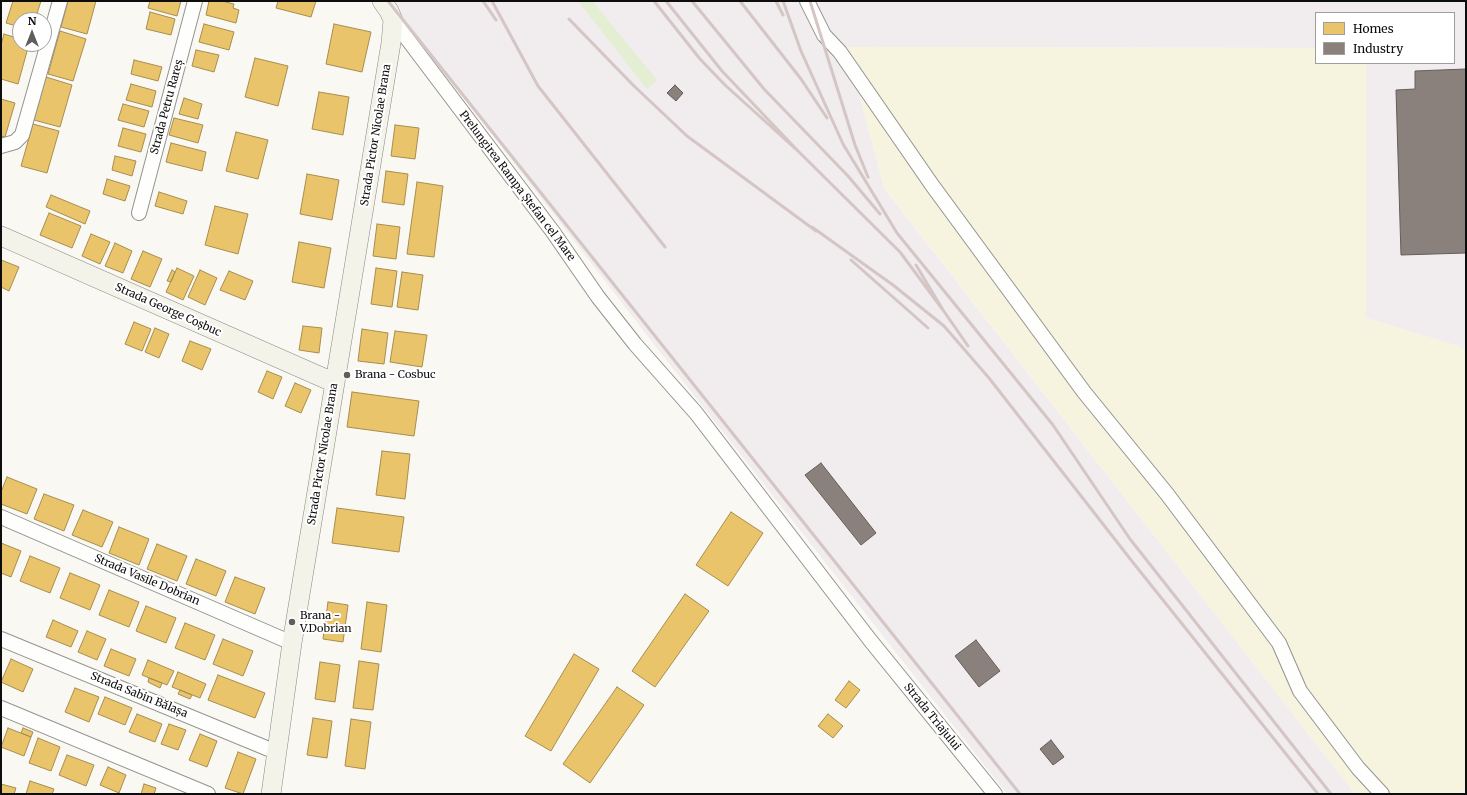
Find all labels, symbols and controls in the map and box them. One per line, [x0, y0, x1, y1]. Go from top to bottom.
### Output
north arrow [12, 12, 52, 52]
legend [1315, 12, 1455, 64]
text: N [28, 14, 36, 28]
text: Homes [1353, 21, 1394, 36]
text: Industry [1353, 41, 1403, 56]
street label: Strada Petru Rareș [148, 58, 186, 156]
street label: Strada Pictor Nicolae Brana [358, 63, 394, 207]
street label: Prelungirea Rampa Ștefan cel Mare [456, 108, 578, 264]
street label: Strada George Coșbuc [113, 281, 223, 339]
place label: Brana - Cosbuc [355, 368, 436, 382]
marker: Brana - Cosbuc [342, 370, 352, 380]
street label: Strada Pictor Nicolae Brana [305, 382, 341, 526]
street label: Strada Vasile Dobrian [92, 552, 202, 608]
place label: Brana - V.Dobrian [300, 609, 352, 635]
marker: Brana - V.Dobrian [287, 617, 297, 627]
street label: Strada Sabin Bălașa [88, 669, 190, 721]
street label: Strada Triajului [901, 681, 963, 753]

